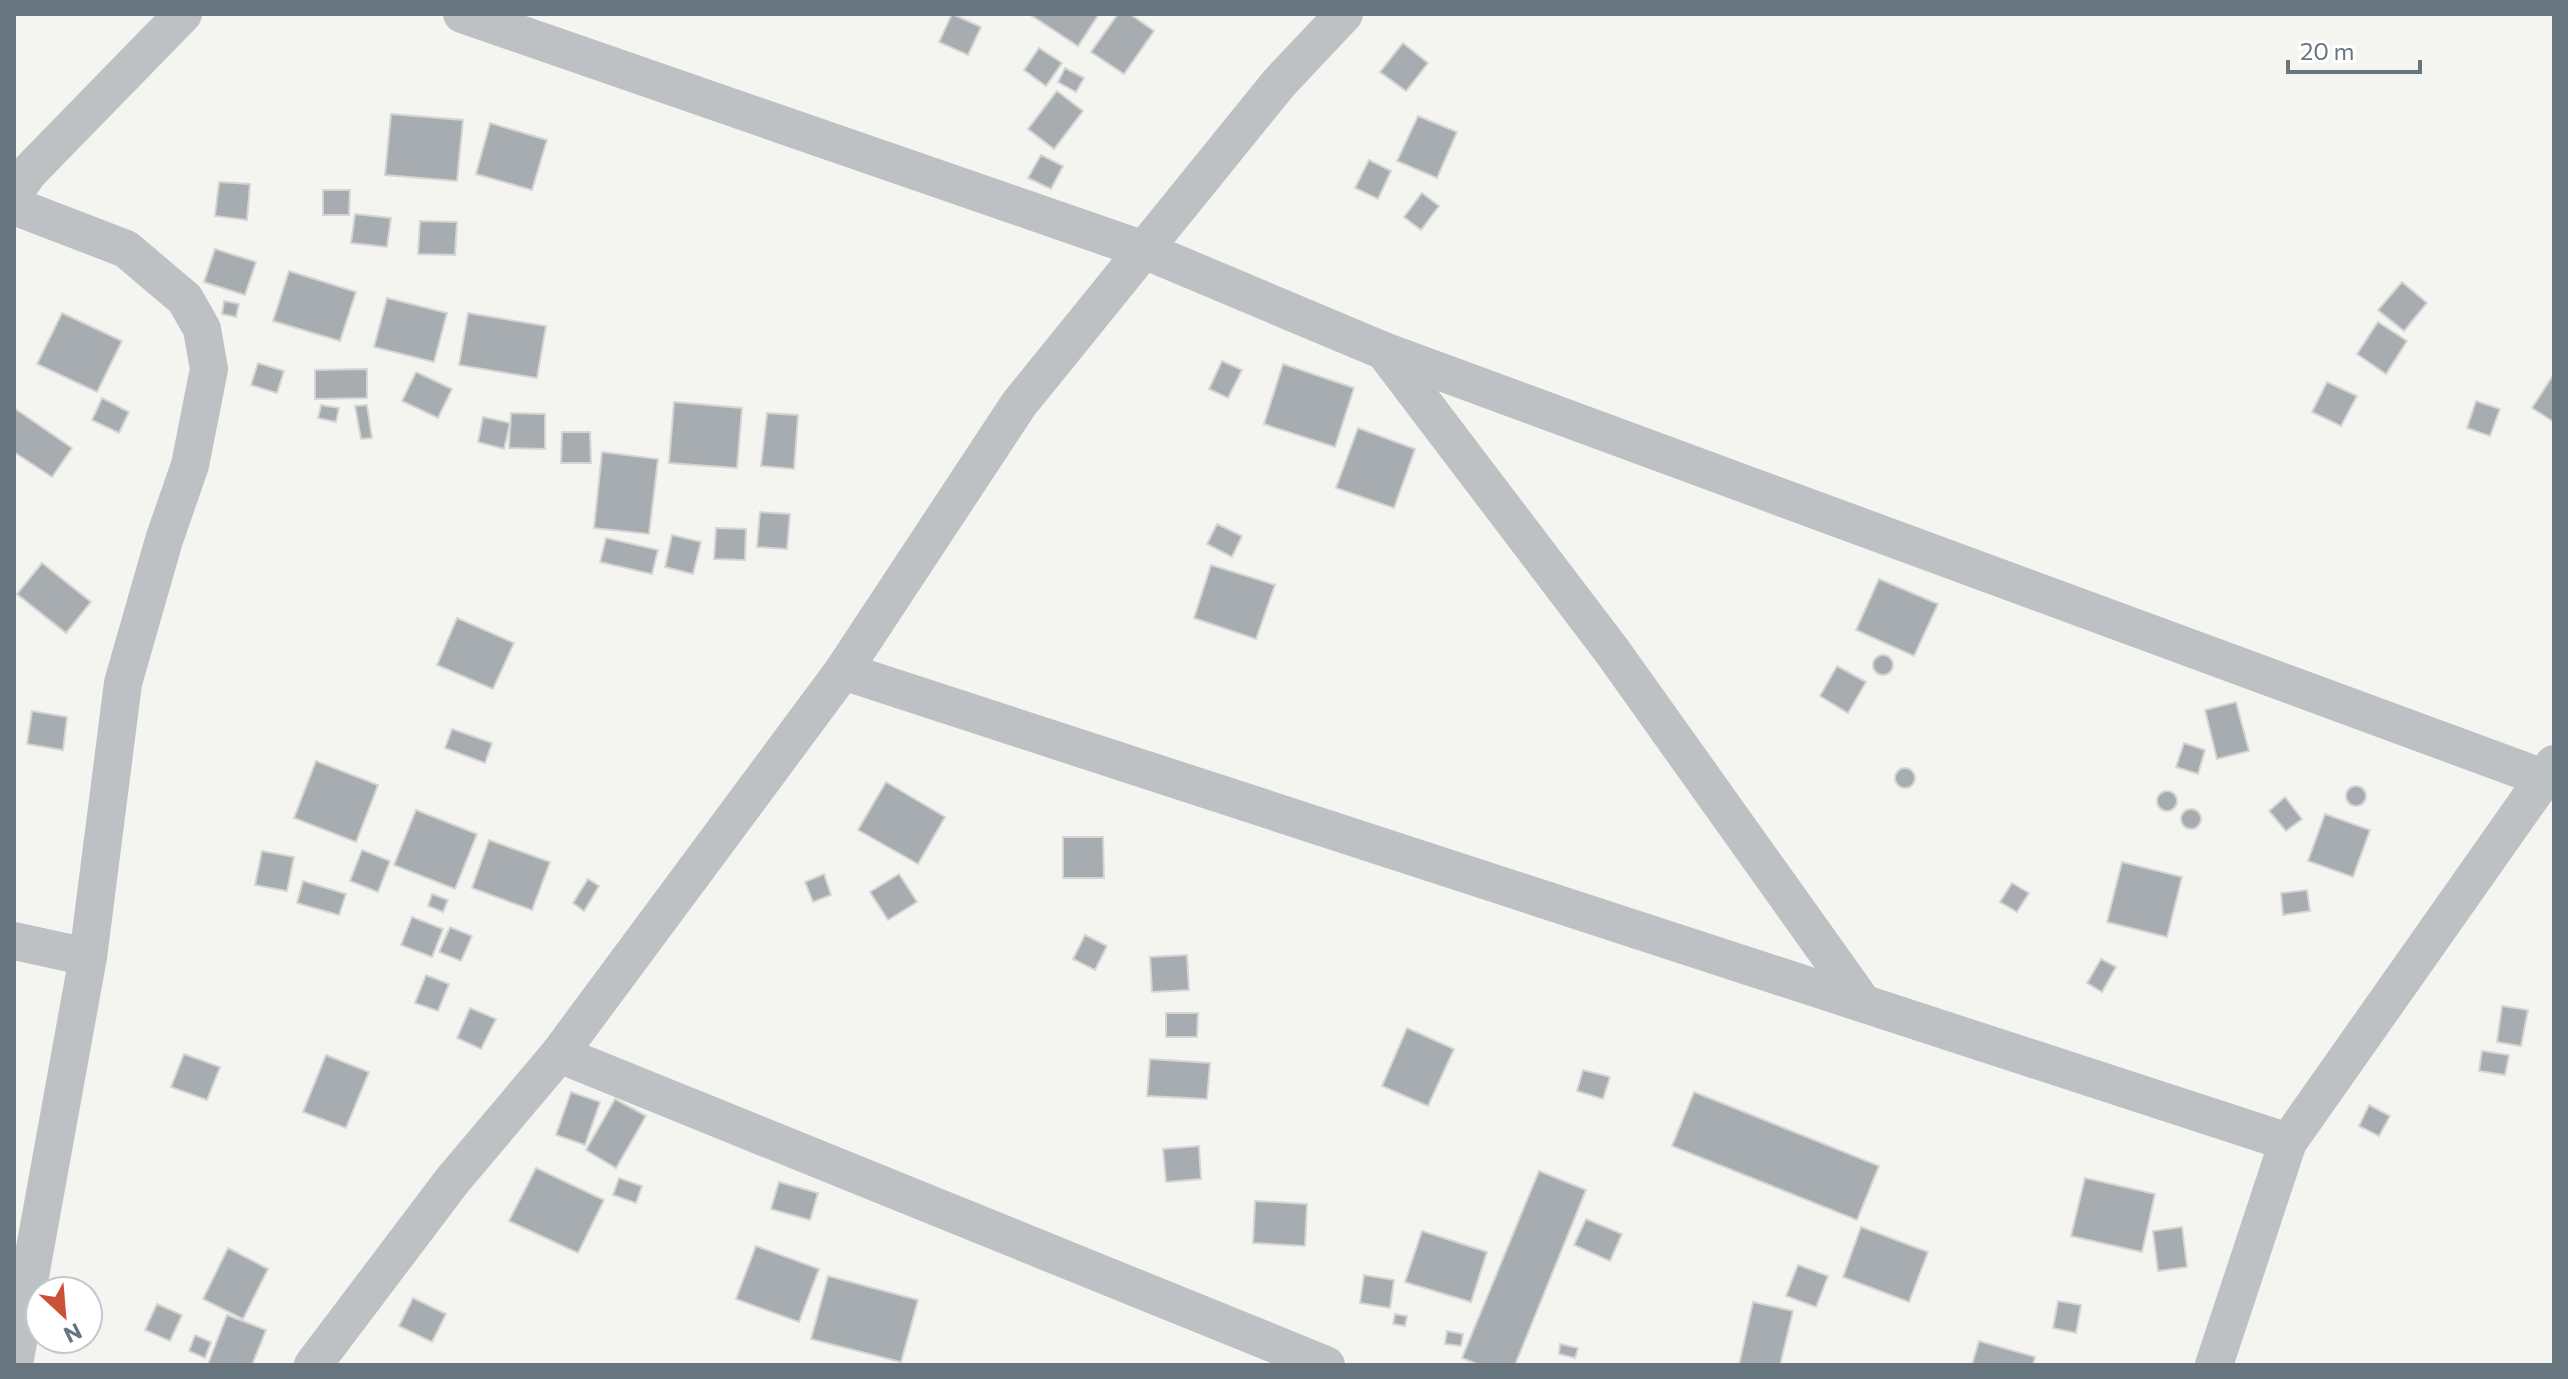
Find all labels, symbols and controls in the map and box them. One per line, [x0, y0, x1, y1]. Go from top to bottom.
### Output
scale bar [2288, 24, 2420, 74]
text: 20 m [2300, 36, 2354, 65]
north arrow [24, 1275, 104, 1355]
text: N [60, 1318, 86, 1349]

